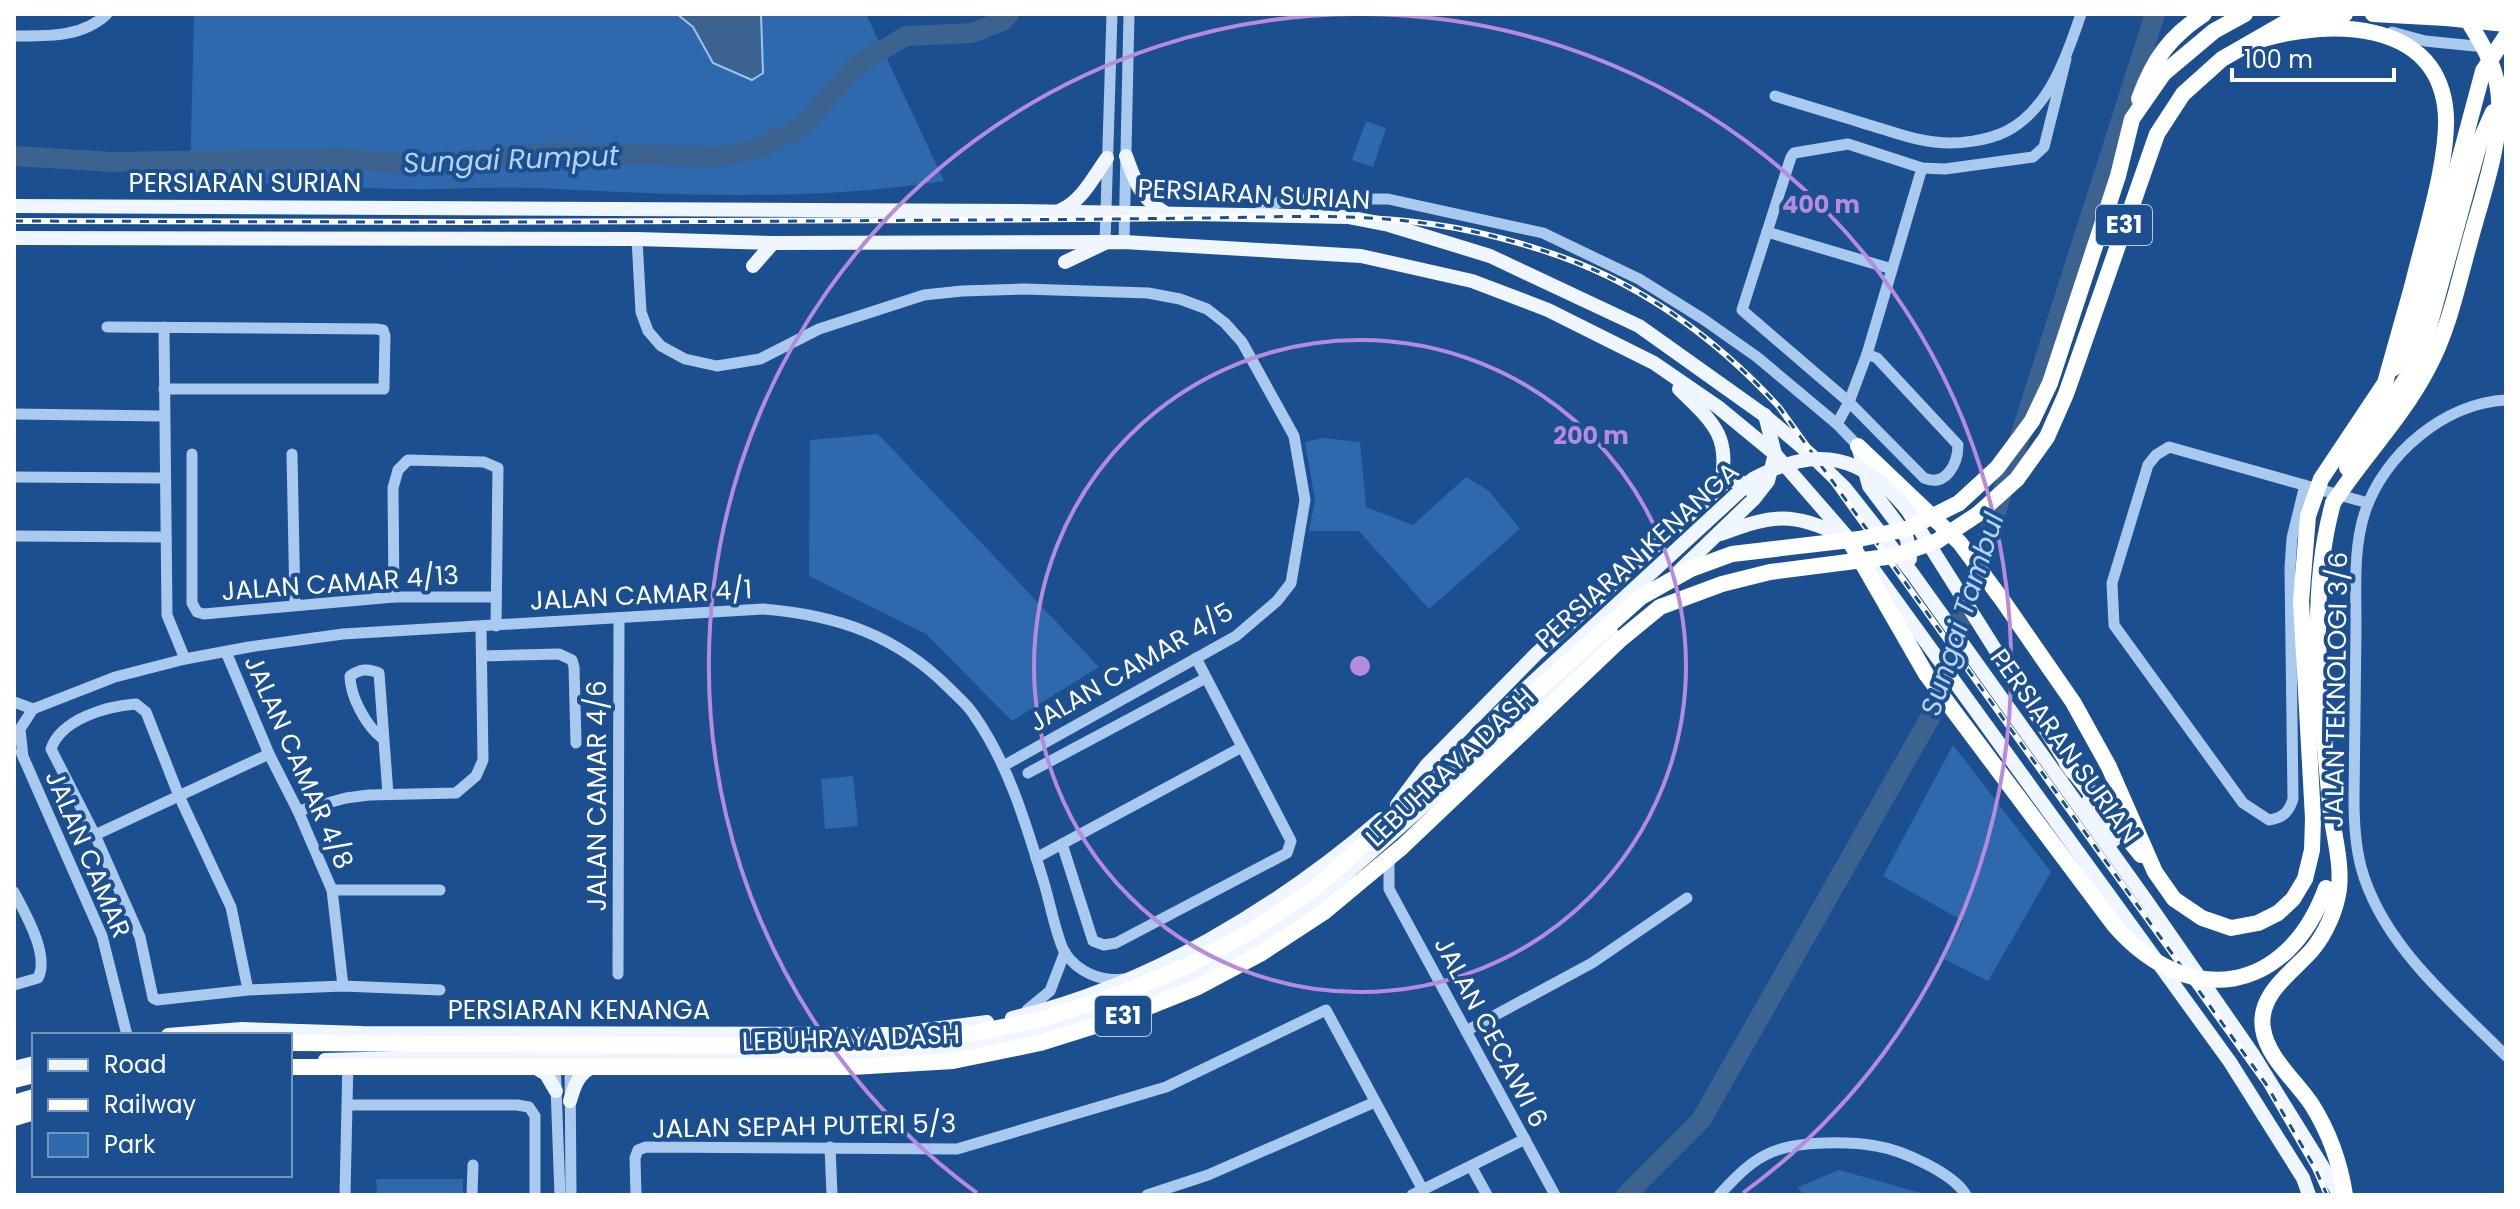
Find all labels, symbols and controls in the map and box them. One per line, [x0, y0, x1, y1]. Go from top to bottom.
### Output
scale bar [2232, 32, 2394, 82]
text: 100 m [2244, 43, 2313, 76]
water label: Sungai Rumput [402, 136, 620, 183]
street label: PERSIARAN SURIAN [129, 165, 361, 201]
street label: PERSIARAN SURIAN [1137, 170, 1371, 218]
text: 400 m [1782, 188, 1860, 221]
road number: E31 [2096, 205, 2152, 245]
text: 200 m [1553, 419, 1629, 452]
street label: PERSIARAN KENANGA [1527, 454, 1747, 656]
water label: Sungai Tambul [1911, 507, 2014, 721]
street label: JALAN TEKNOLOGI 3/6 [2316, 552, 2356, 828]
street label: JALAN CAMAR 4/13 [220, 557, 460, 609]
street label: JALAN CAMAR 4/1 [529, 571, 753, 619]
street label: JALAN CAMAR 4/5 [1022, 594, 1240, 740]
street label: PERSIARAN SURIAN [1982, 641, 2148, 851]
street label: JALAN CAMAR 4/8 [236, 649, 362, 875]
centre of rings [1346, 652, 1374, 680]
street label: LEBUHRAYA DASH [1358, 679, 1542, 855]
street label: JALAN CAMAR 4/6 [579, 681, 615, 911]
street label: JALAN CAMAR [37, 765, 139, 943]
street label: JALAN CECAWI 6 [1425, 930, 1557, 1134]
street label: PERSIARAN KENANGA [448, 992, 710, 1028]
road number: E31 [1095, 996, 1151, 1036]
street label: LEBUHRAYA DASH [741, 1016, 961, 1060]
legend [32, 1033, 292, 1177]
text: Road [104, 1048, 166, 1081]
text: Railway [104, 1088, 197, 1121]
street label: JALAN SEPAH PUTERI 5/3 [651, 1105, 957, 1147]
text: Park [104, 1128, 156, 1161]

